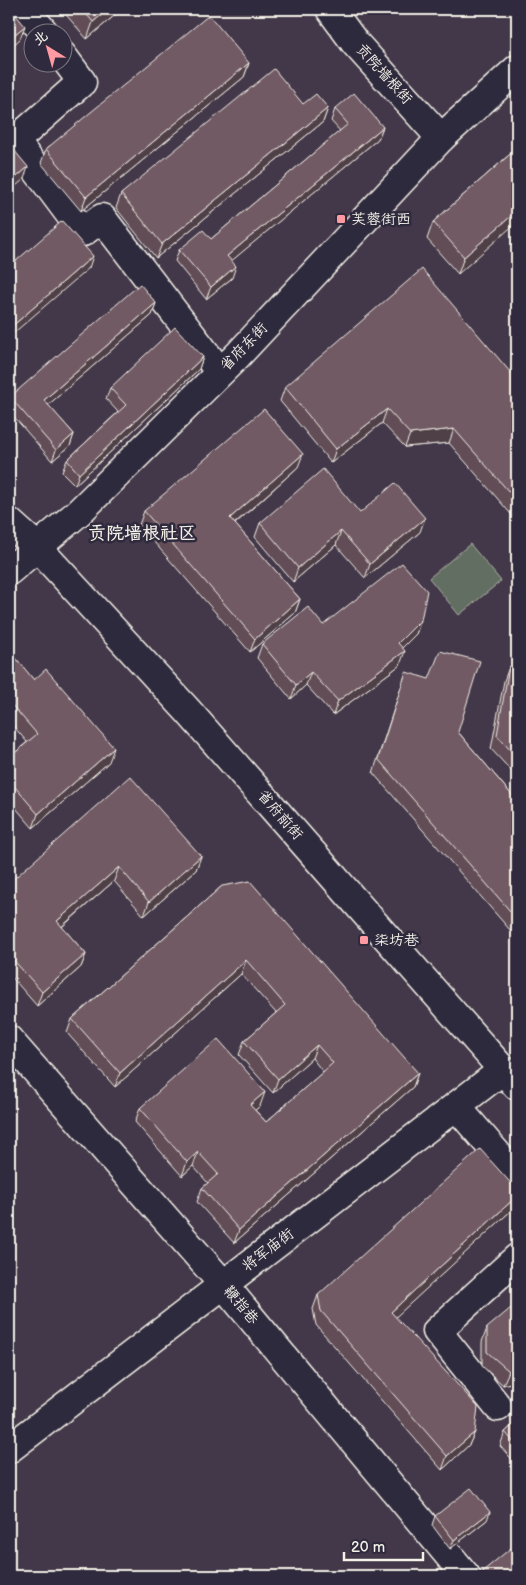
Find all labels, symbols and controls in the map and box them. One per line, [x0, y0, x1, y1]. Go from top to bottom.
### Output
north arrow [22, 22, 72, 72]
text: 北 [30, 27, 51, 49]
street label: 贡院墙根街 [352, 40, 416, 108]
place label: 芙蓉街西 [351, 210, 411, 229]
marker: 芙蓉街西 [335, 213, 347, 225]
street label: 省府东街 [216, 319, 272, 375]
district label: 贡院墙根社区 [88, 523, 196, 544]
street label: 省府前街 [253, 786, 307, 844]
place label: 柒坊巷 [374, 931, 419, 950]
marker: 柒坊巷 [358, 934, 370, 946]
street label: 将军庙街 [238, 1224, 298, 1276]
street label: 鞭指巷 [219, 1282, 263, 1328]
scale bar [344, 1530, 422, 1562]
text: 20 m [351, 1538, 385, 1557]

